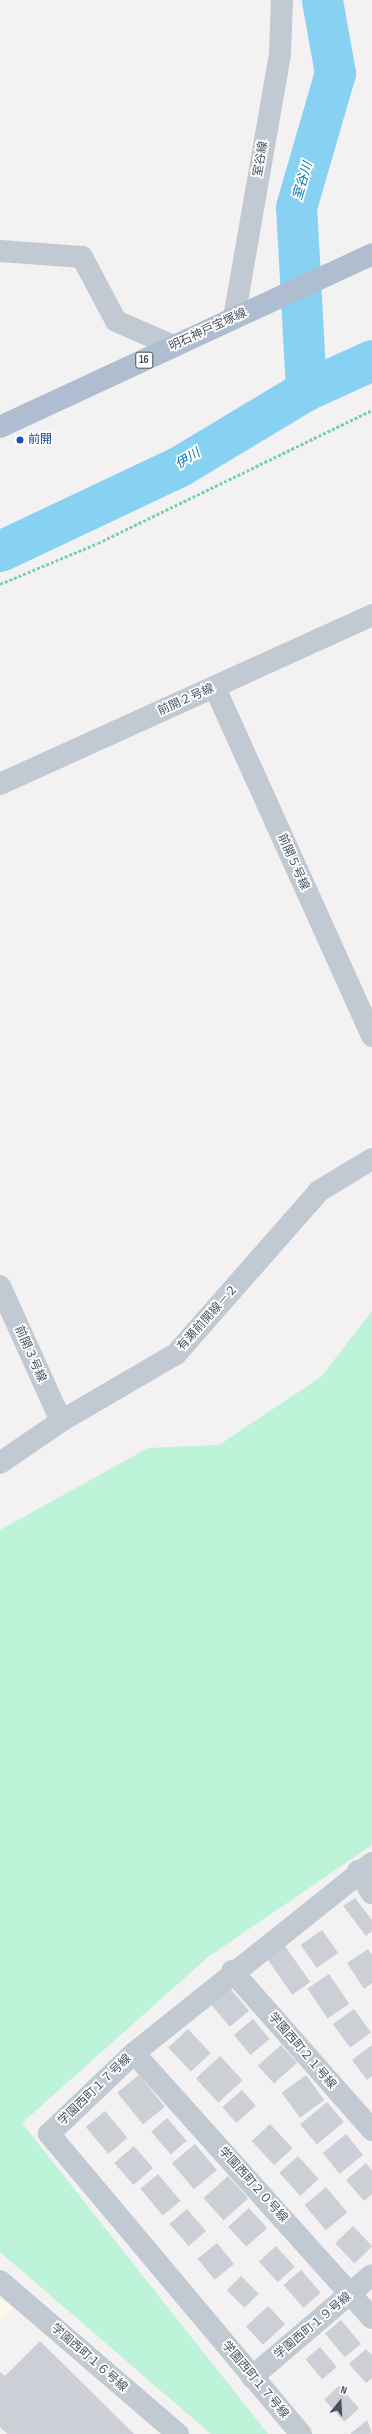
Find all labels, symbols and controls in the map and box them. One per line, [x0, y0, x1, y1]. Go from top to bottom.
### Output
street label: 室谷線 [251, 140, 271, 178]
water label: 室谷川 [290, 160, 316, 202]
street label: 明石神戸宝塚線 [167, 306, 249, 354]
road number: 16 [135, 351, 153, 369]
place label: 前開 [28, 433, 52, 447]
marker: 前開 [15, 435, 25, 445]
water label: 伊川 [173, 445, 203, 473]
street label: 前開２号線 [156, 681, 216, 719]
street label: 前開５号線 [274, 832, 312, 892]
street label: 有瀬前開線－２ [175, 1282, 241, 1354]
street label: 前開３号線 [11, 1324, 49, 1384]
street label: 学園西町２１号線 [265, 2010, 339, 2092]
street label: 学園西町１７号線 [55, 2051, 135, 2129]
street label: 学園西町２０号線 [216, 2145, 290, 2225]
street label: 学園西町１９号線 [272, 2290, 354, 2362]
street label: 学園西町１６号線 [48, 2321, 130, 2395]
street label: 学園西町１７号線 [219, 2339, 291, 2421]
north arrow [320, 2382, 360, 2422]
text: N [339, 2383, 349, 2397]

